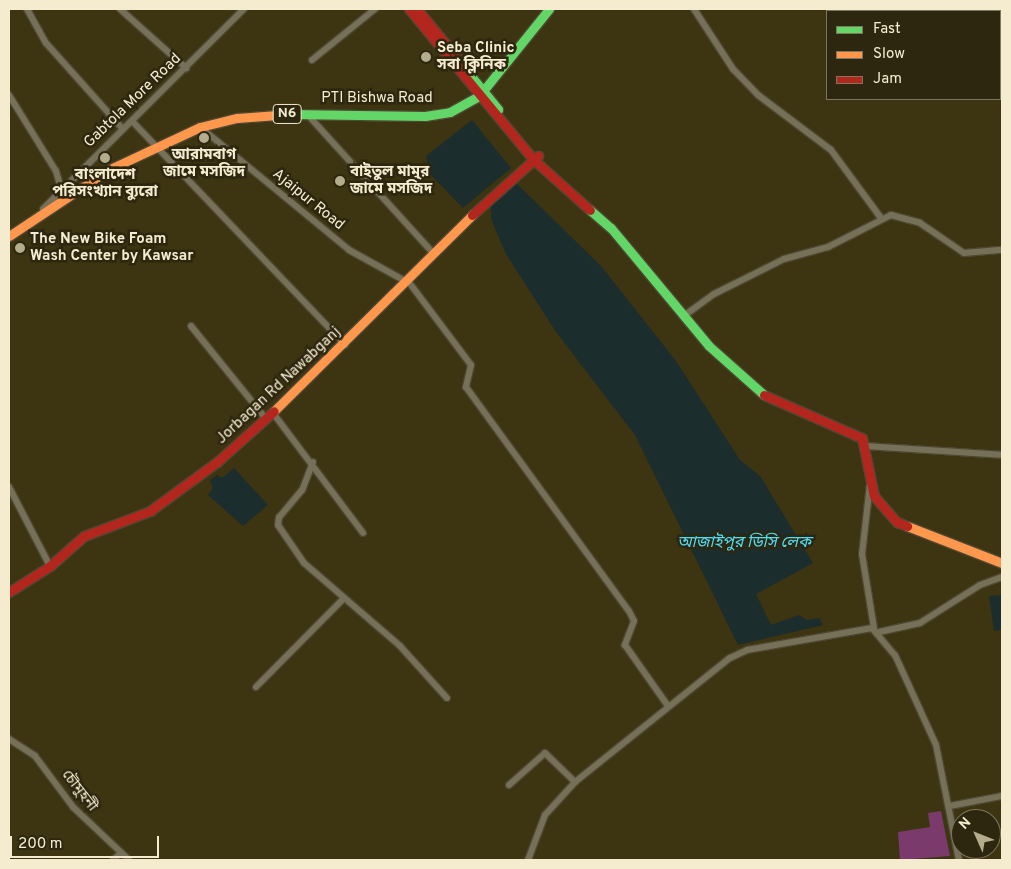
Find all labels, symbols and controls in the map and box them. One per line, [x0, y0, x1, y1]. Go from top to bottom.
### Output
legend [826, 10, 1001, 100]
text: Fast [873, 20, 901, 39]
place label: Seba Clinic সবা ক্লিনিক [437, 39, 515, 74]
text: Slow [873, 45, 905, 64]
street label: Gabtola More Road [81, 50, 185, 152]
marker: Seba Clinic সবা ক্লিনিক [419, 50, 433, 64]
text: Jam [873, 70, 902, 89]
street label: PTI Bishwa Road [321, 90, 433, 108]
road number: N6 [272, 102, 302, 126]
marker: আরামবাগ জামে মসজিদ [198, 132, 210, 144]
place label: আরামবাগ জামে মসজিদ [163, 146, 245, 181]
marker: বাংলাদেশ পরিসংখ্যান ব্যুরো [99, 152, 111, 164]
place label: বাইতুল মামুর জামে মসজিদ [350, 163, 432, 198]
street label: Ajaipur Road [268, 165, 348, 235]
place label: বাংলাদেশ পরিসংখ্যান ব্যুরো [52, 166, 158, 201]
marker: বাইতুল মামুর জামে মসজিদ [334, 175, 346, 187]
place label: The New Bike Foam Wash Center by Kawsar [30, 230, 194, 265]
marker: The New Bike Foam Wash Center by Kawsar [14, 242, 26, 254]
street label: Jorbagan Rd Nawabganj [213, 324, 345, 448]
water label: আজাইপুর ডিসি লেক [677, 533, 811, 553]
street label: চৌমুহনী [57, 767, 101, 815]
north arrow [951, 809, 1001, 859]
text: N [956, 814, 975, 833]
scale bar [12, 826, 161, 858]
text: 200 m [18, 835, 63, 854]

